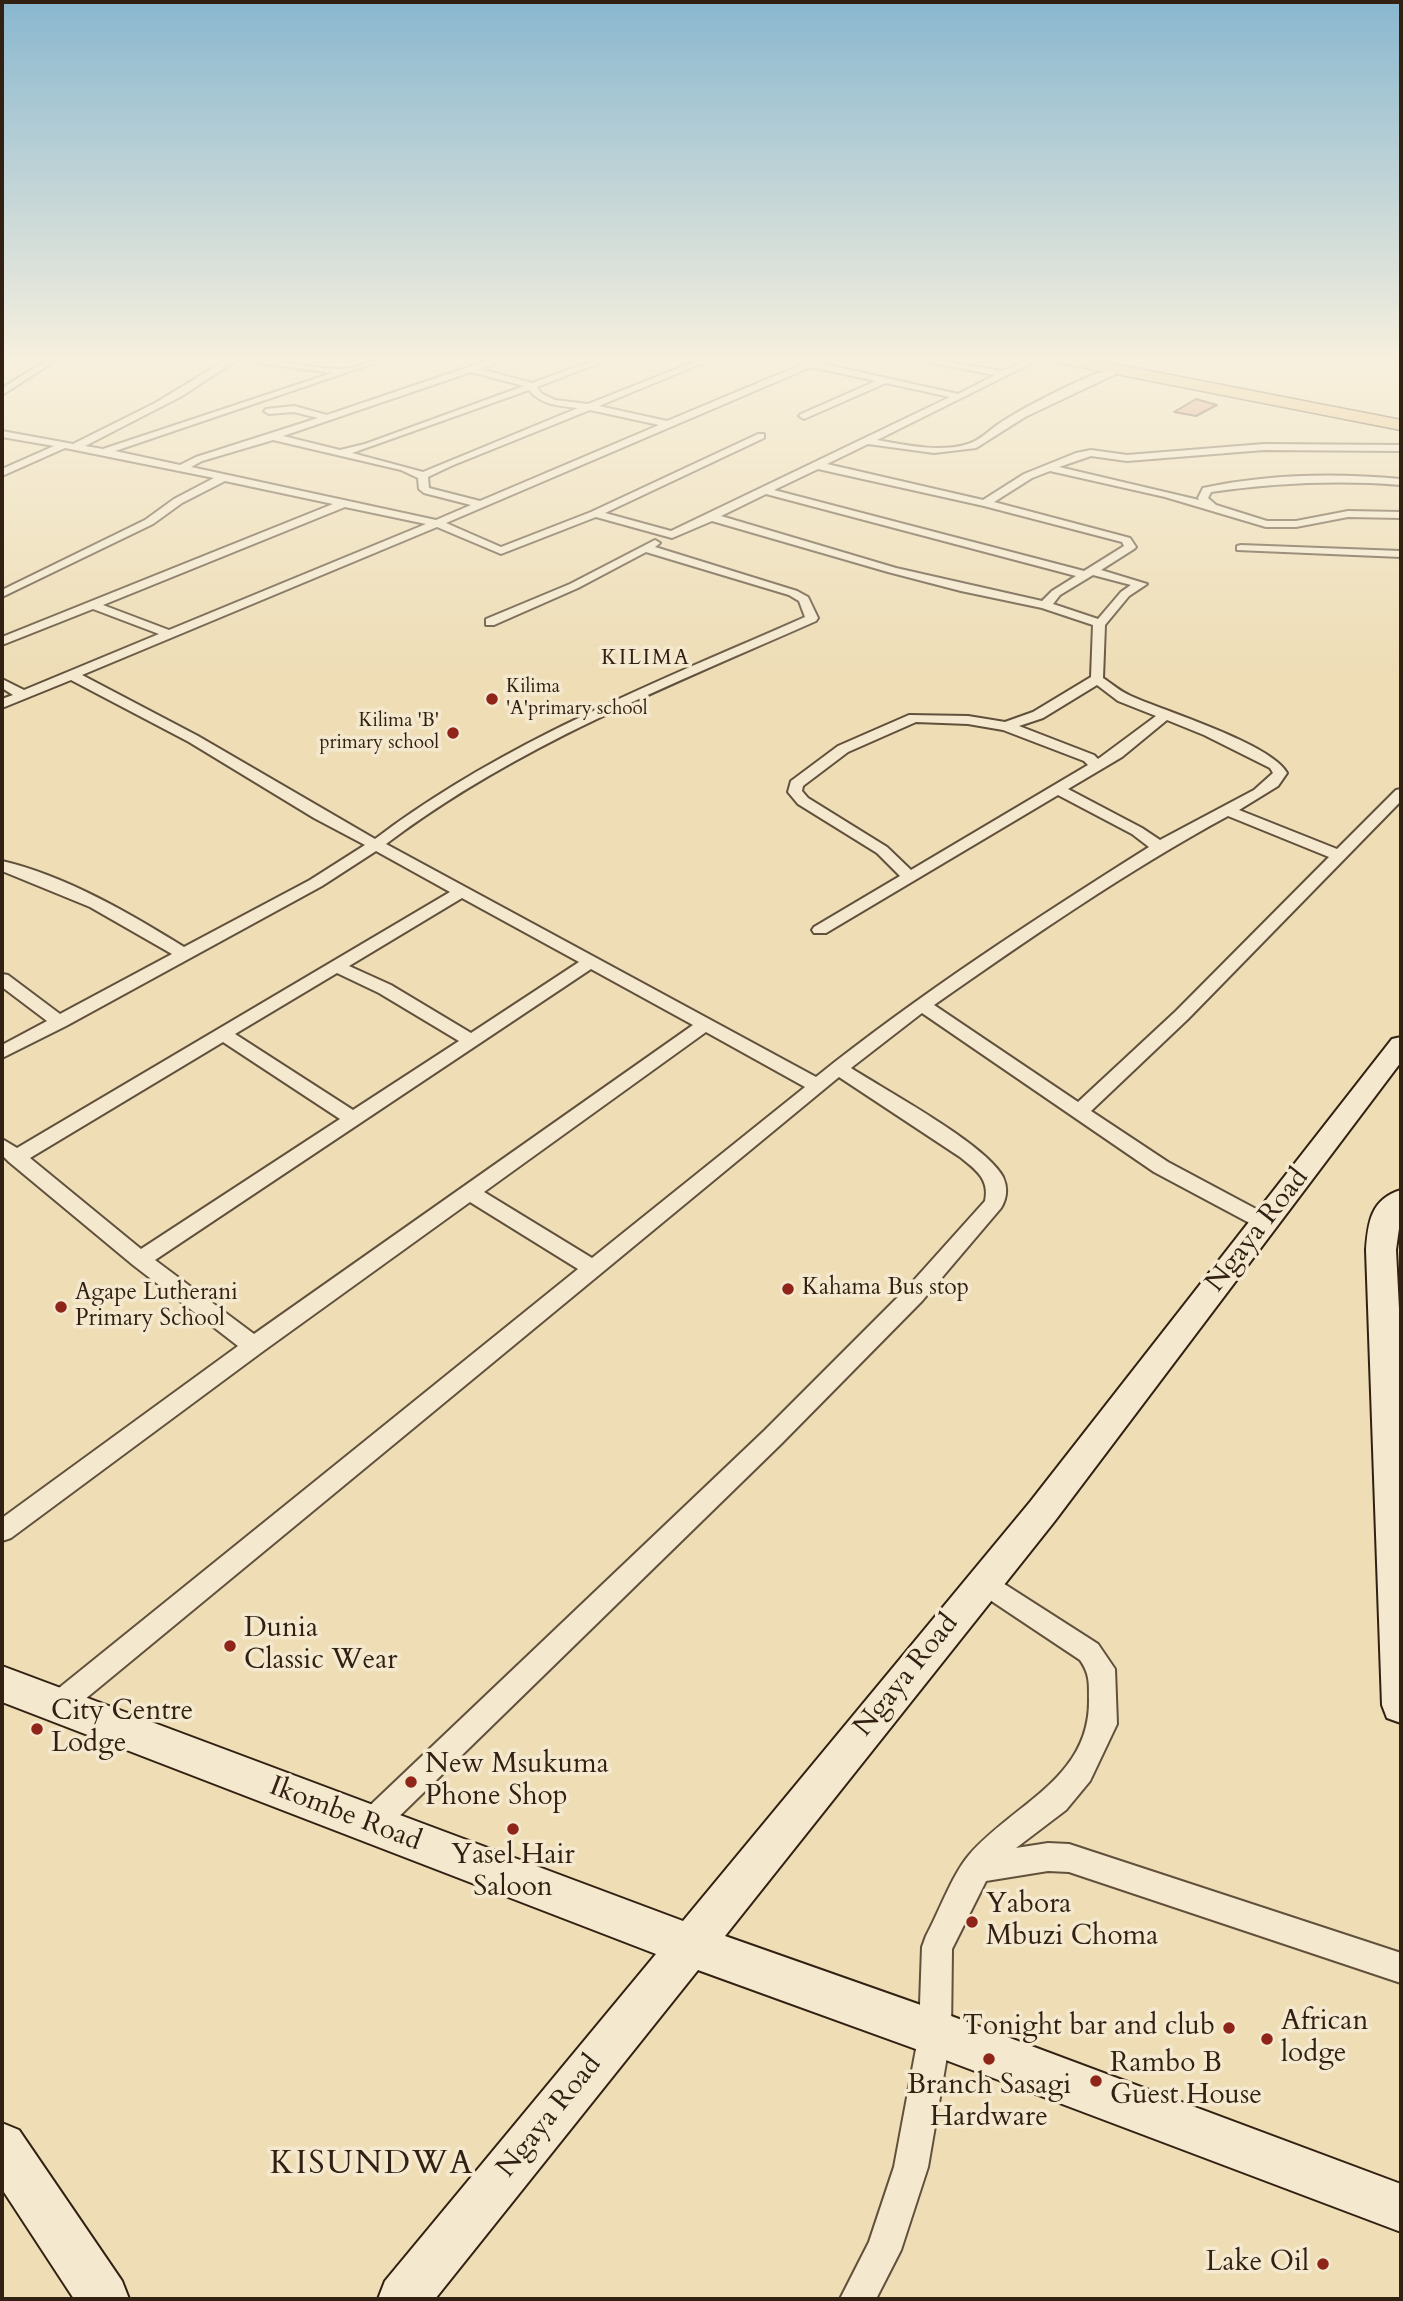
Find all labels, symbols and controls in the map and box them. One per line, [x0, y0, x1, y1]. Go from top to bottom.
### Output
district label: KILIMA [602, 646, 690, 672]
place label: Kilima 'A'primary school [506, 677, 648, 721]
marker: Kilima 'A'primary school [484, 691, 500, 707]
place label: Kilima 'B' primary school [319, 711, 439, 755]
marker: Kilima 'B' primary school [445, 725, 461, 741]
street label: Ngaya Road [1199, 1162, 1317, 1300]
place label: Kahama Bus stop [802, 1275, 969, 1303]
place label: Agape Lutherani Primary School [75, 1280, 238, 1334]
marker: Kahama Bus stop [780, 1281, 796, 1297]
marker: Agape Lutherani Primary School [53, 1299, 69, 1315]
street label: Ngaya Road [847, 1608, 967, 1744]
place label: Dunia Classic Wear [244, 1613, 397, 1679]
marker: Dunia Classic Wear [222, 1638, 238, 1654]
place label: City Centre Lodge [51, 1696, 193, 1762]
marker: City Centre Lodge [29, 1721, 45, 1737]
place label: New Msukuma Phone Shop [425, 1749, 609, 1815]
street label: Ikombe Road [264, 1771, 426, 1859]
marker: New Msukuma Phone Shop [403, 1774, 419, 1790]
marker: Yasel Hair Saloon [505, 1821, 521, 1837]
place label: Yasel Hair Saloon [451, 1840, 575, 1906]
place label: Yabora Mbuzi Choma [986, 1889, 1158, 1955]
marker: Yabora Mbuzi Choma [964, 1914, 980, 1930]
place label: African lodge [1281, 2006, 1368, 2072]
place label: Tonight bar and club [963, 2011, 1215, 2045]
marker: Tonight bar and club [1221, 2020, 1237, 2036]
marker: African lodge [1259, 2031, 1275, 2047]
place label: Rambo B Guest House [1110, 2048, 1262, 2114]
street label: Ngaya Road [490, 2049, 610, 2185]
marker: Branch Sasagi Hardware [981, 2051, 997, 2067]
place label: Branch Sasagi Hardware [907, 2070, 1071, 2136]
marker: Rambo B Guest House [1088, 2073, 1104, 2089]
district label: KISUNDWA [271, 2147, 473, 2185]
place label: Lake Oil [1206, 2247, 1309, 2281]
marker: Lake Oil [1315, 2256, 1331, 2272]

